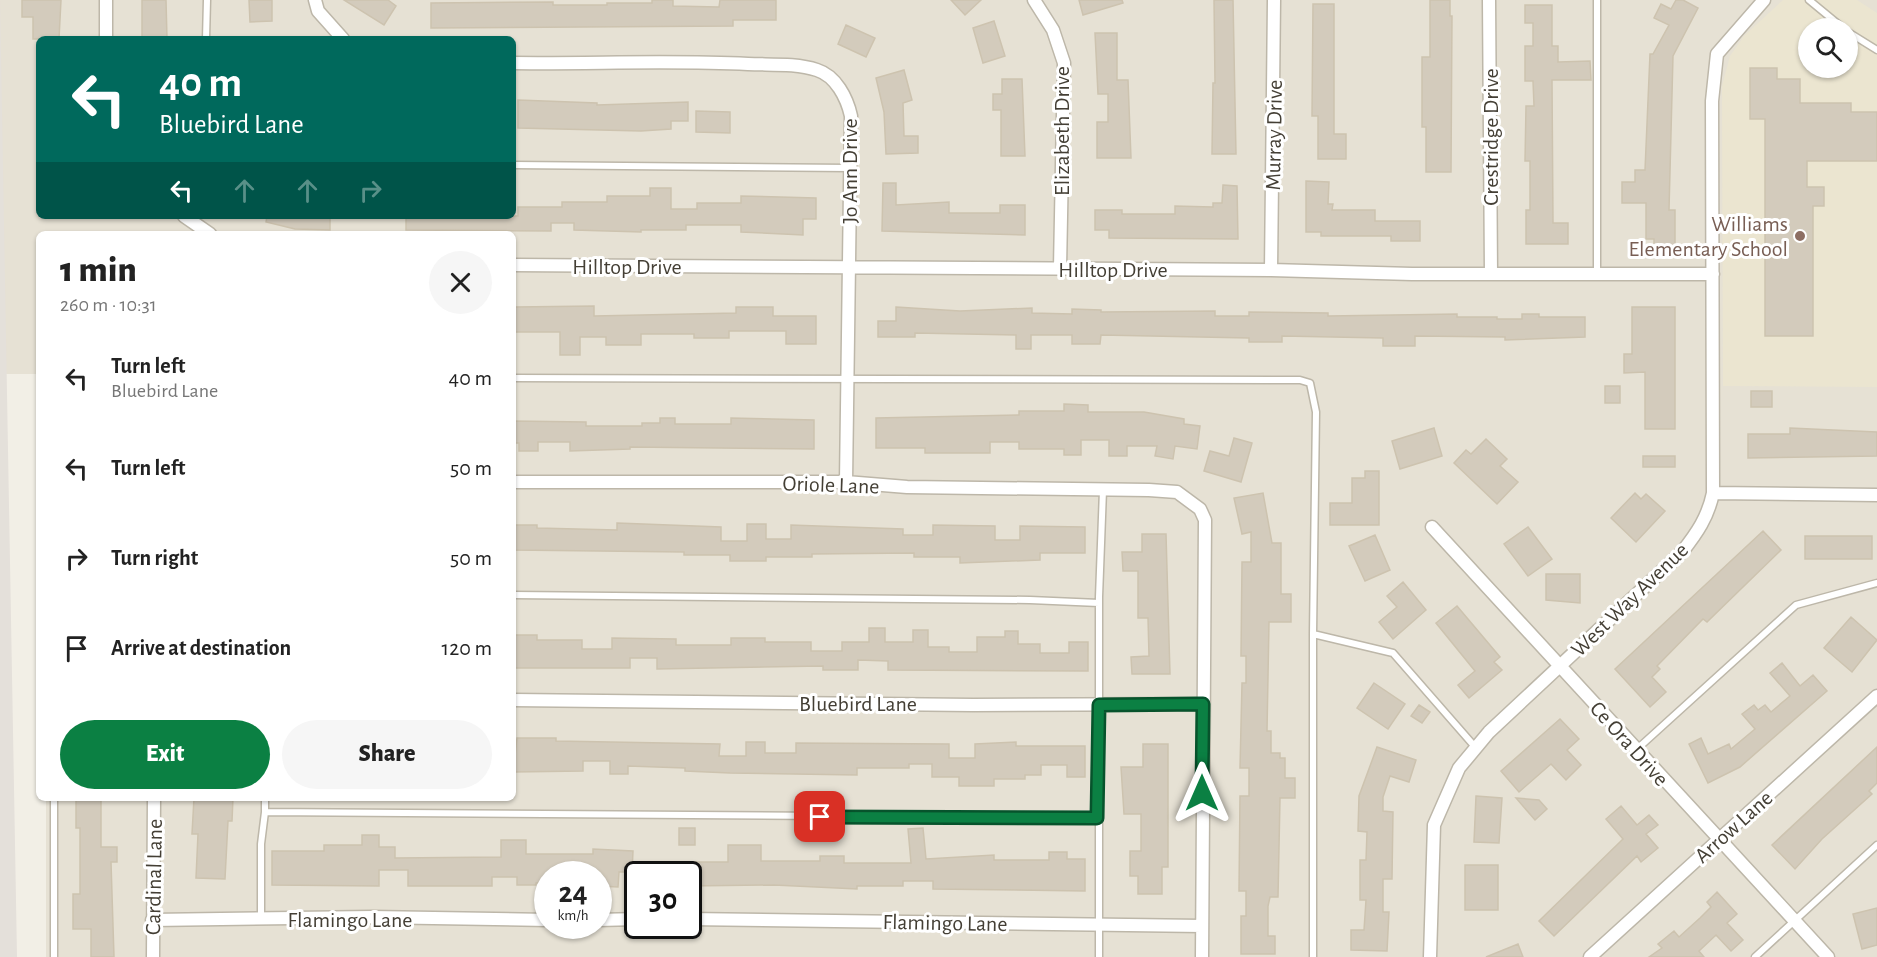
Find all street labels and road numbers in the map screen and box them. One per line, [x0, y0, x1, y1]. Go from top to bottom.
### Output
street label: Elizabeth Drive [1051, 66, 1073, 196]
street label: Crestridge Drive [1480, 68, 1502, 206]
street label: Murray Drive [1262, 80, 1286, 190]
street label: Jo Ann Drive [839, 118, 861, 224]
street label: Hilltop Drive [572, 256, 682, 278]
street label: Hilltop Drive [1058, 259, 1168, 281]
street label: Oriole Lane [782, 472, 880, 498]
street label: West Way Avenue [1567, 539, 1692, 661]
street label: Bluebird Lane [799, 693, 917, 715]
street label: Ce Ora Drive [1586, 697, 1673, 790]
street label: Arrow Lane [1691, 786, 1777, 867]
street label: Cardinal Lane [142, 819, 166, 935]
street label: Flamingo Lane [288, 909, 412, 931]
street label: Flamingo Lane [882, 911, 1008, 935]

